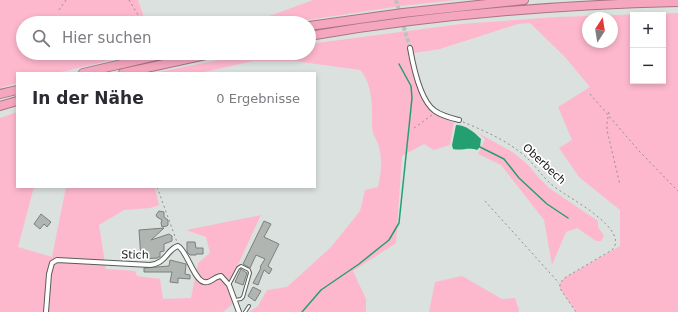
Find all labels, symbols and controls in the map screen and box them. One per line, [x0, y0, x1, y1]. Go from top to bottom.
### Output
north arrow [582, 12, 618, 48]
map controls [630, 12, 666, 84]
button: + [630, 12, 666, 48]
search box [16, 16, 316, 60]
icon: search [30, 27, 52, 49]
text: Hier suchen [62, 29, 151, 47]
button: − [630, 48, 666, 84]
text: In der Nähe [32, 88, 144, 108]
text: 0 Ergebnisse [216, 91, 300, 106]
street label: Oberbech [520, 141, 568, 187]
street label: Stich [121, 248, 149, 262]

